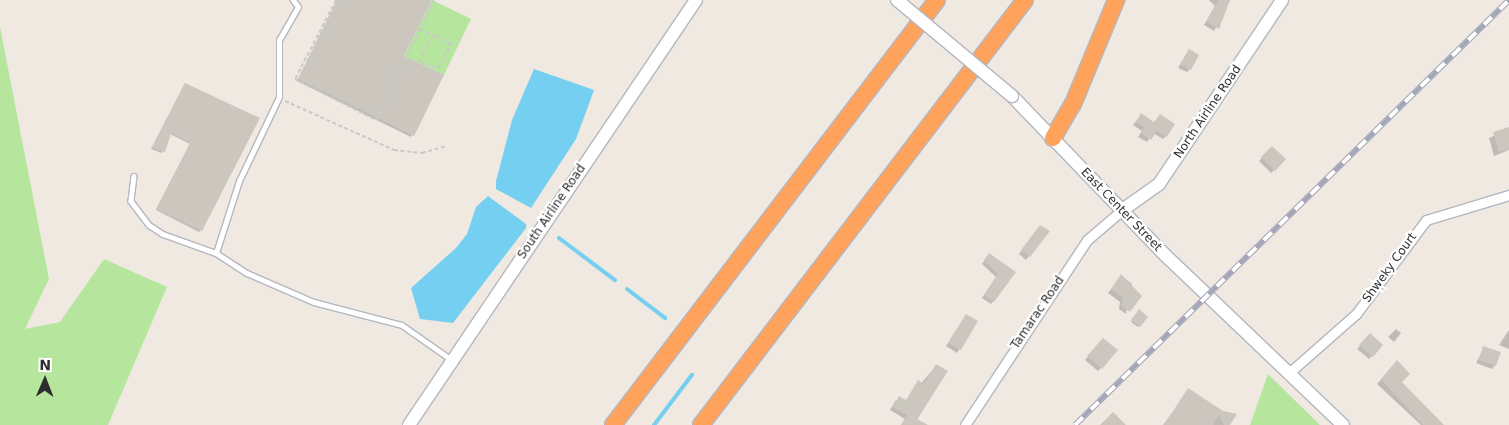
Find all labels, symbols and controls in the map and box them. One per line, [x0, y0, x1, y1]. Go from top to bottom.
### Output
street label: North Airline Road [1171, 63, 1245, 161]
street label: South Airline Road [515, 162, 589, 262]
street label: East Center Street [1077, 165, 1165, 255]
street label: Shweky Court [1360, 230, 1420, 306]
street label: Tamarac Road [1008, 274, 1068, 352]
north arrow [20, 355, 70, 405]
text: N [39, 357, 51, 373]

